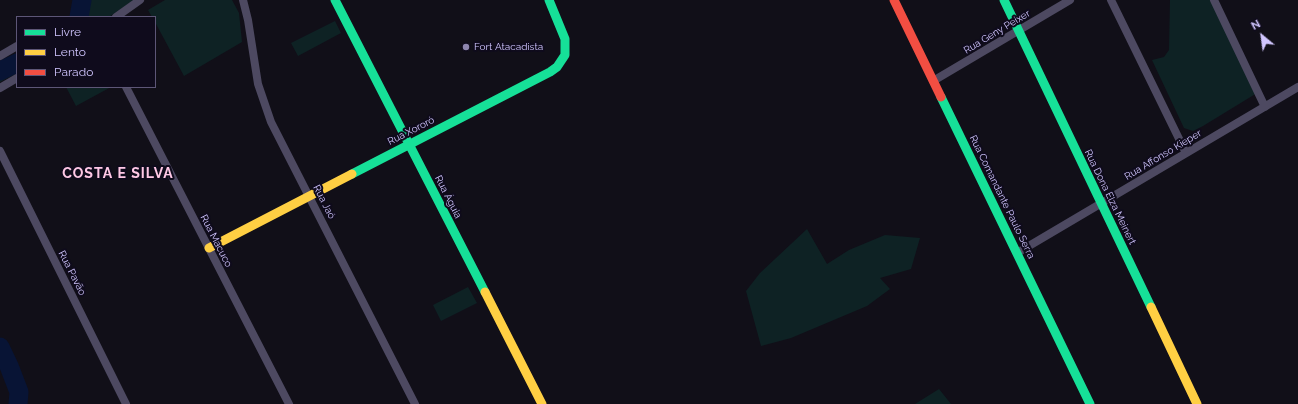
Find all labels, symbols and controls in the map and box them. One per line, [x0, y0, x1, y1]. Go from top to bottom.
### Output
street label: Rua Geny Peixer [962, 7, 1032, 57]
legend [16, 16, 156, 88]
north arrow [1242, 16, 1282, 56]
text: N [1249, 17, 1263, 33]
text: Livre [54, 25, 81, 39]
place label: Fort Atacadista [474, 41, 543, 53]
marker: Fort Atacadista [461, 42, 471, 52]
text: Lento [54, 45, 86, 59]
text: Parado [54, 65, 93, 79]
street label: Rua Xororó [386, 114, 436, 148]
street label: Rua Affonso Kieper [1122, 127, 1204, 183]
street label: Rua Comandante Paulo Serra [967, 133, 1037, 261]
street label: Rua Dona Elza Meinert [1082, 147, 1138, 247]
district label: COSTA E SILVA [62, 166, 174, 182]
street label: Rua Águia [432, 173, 464, 221]
street label: Rua Jaó [310, 183, 338, 221]
street label: Rua Macuco [198, 213, 234, 269]
street label: Rua Pavão [56, 249, 88, 297]

